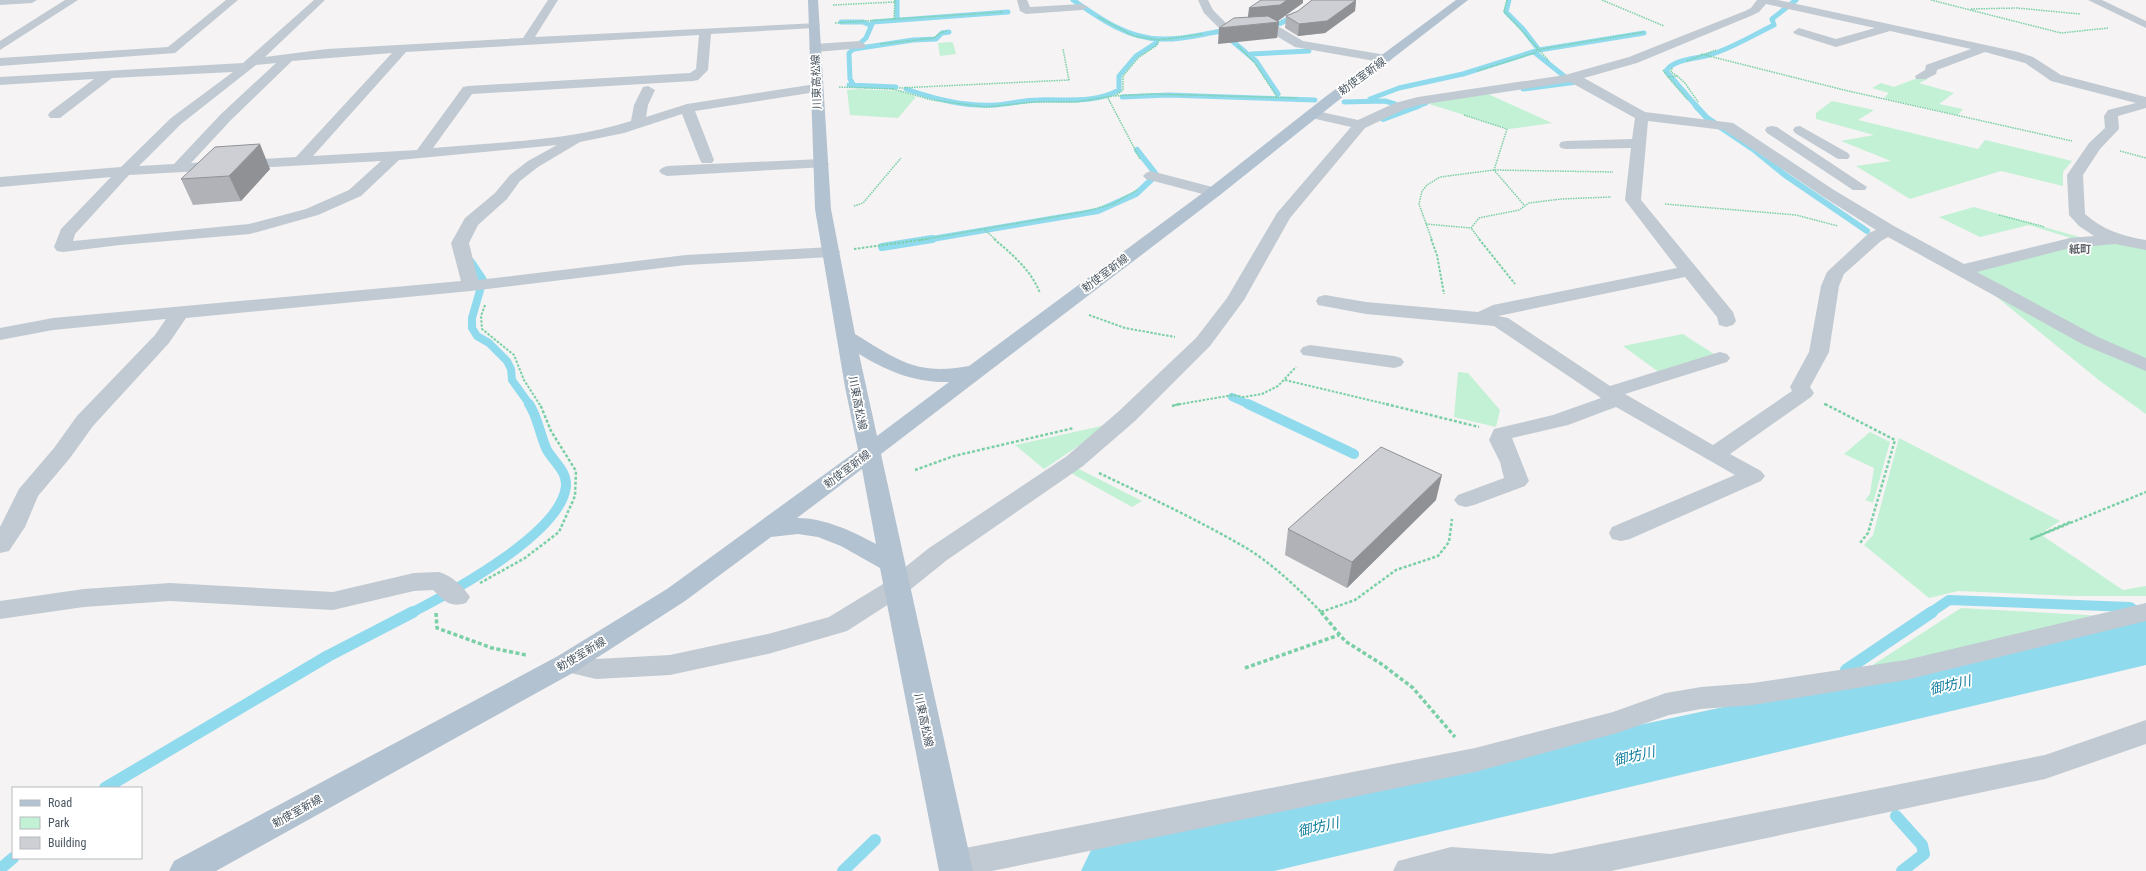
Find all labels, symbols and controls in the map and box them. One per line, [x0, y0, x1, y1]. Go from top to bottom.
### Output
street label: 川東高松線 [809, 54, 824, 110]
street label: 勅使室新線 [1336, 55, 1388, 98]
district label: 紙町 [2069, 243, 2091, 256]
street label: 勅使室新線 [1079, 252, 1131, 295]
street label: 川東高松線 [846, 375, 869, 431]
street label: 勅使室新線 [821, 448, 873, 491]
street label: 勅使室新線 [554, 635, 608, 674]
water label: 御坊川 [1928, 672, 1974, 698]
street label: 川東高松線 [911, 692, 936, 748]
water label: 御坊川 [1612, 743, 1658, 769]
legend [12, 787, 142, 859]
street label: 勅使室新線 [270, 792, 324, 830]
text: Road [48, 796, 72, 810]
water label: 御坊川 [1296, 814, 1342, 840]
text: Park [48, 816, 70, 830]
text: Building [48, 836, 86, 850]

